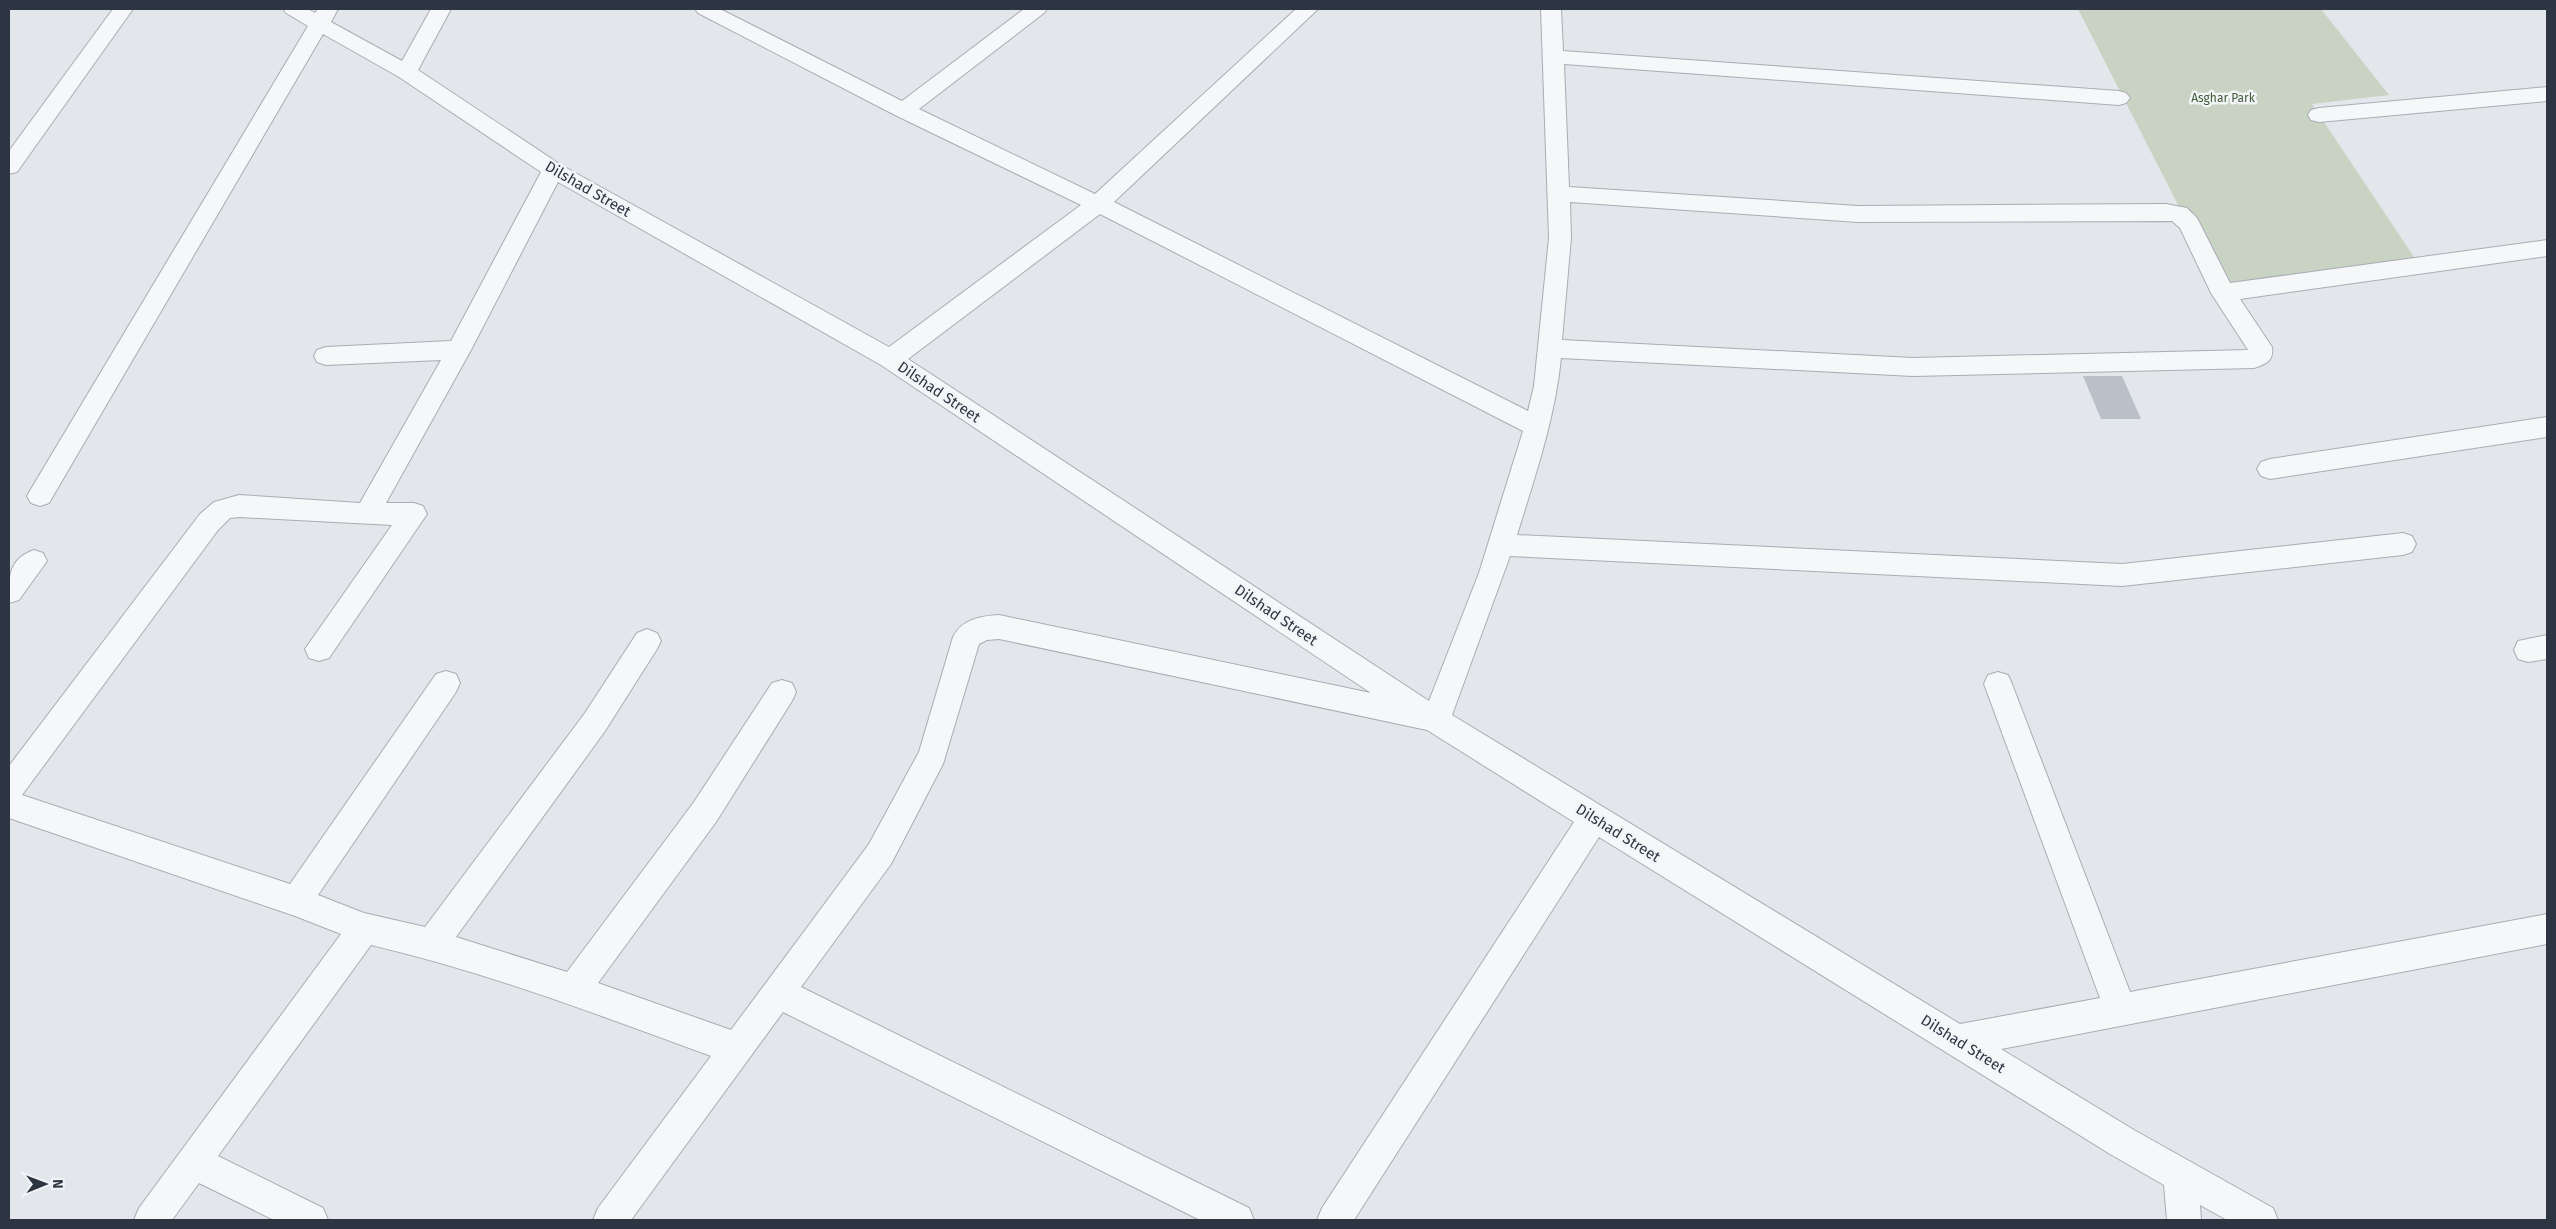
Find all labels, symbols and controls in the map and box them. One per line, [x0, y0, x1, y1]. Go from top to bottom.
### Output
park label: Asghar Park [2191, 91, 2256, 105]
street label: Dilshad Street [542, 157, 635, 221]
street label: Dilshad Street [894, 358, 984, 427]
street label: Dilshad Street [1231, 581, 1321, 650]
street label: Dilshad Street [1573, 800, 1664, 866]
street label: Dilshad Street [1918, 1011, 2009, 1077]
north arrow [20, 1159, 70, 1209]
text: N [49, 1179, 66, 1189]

